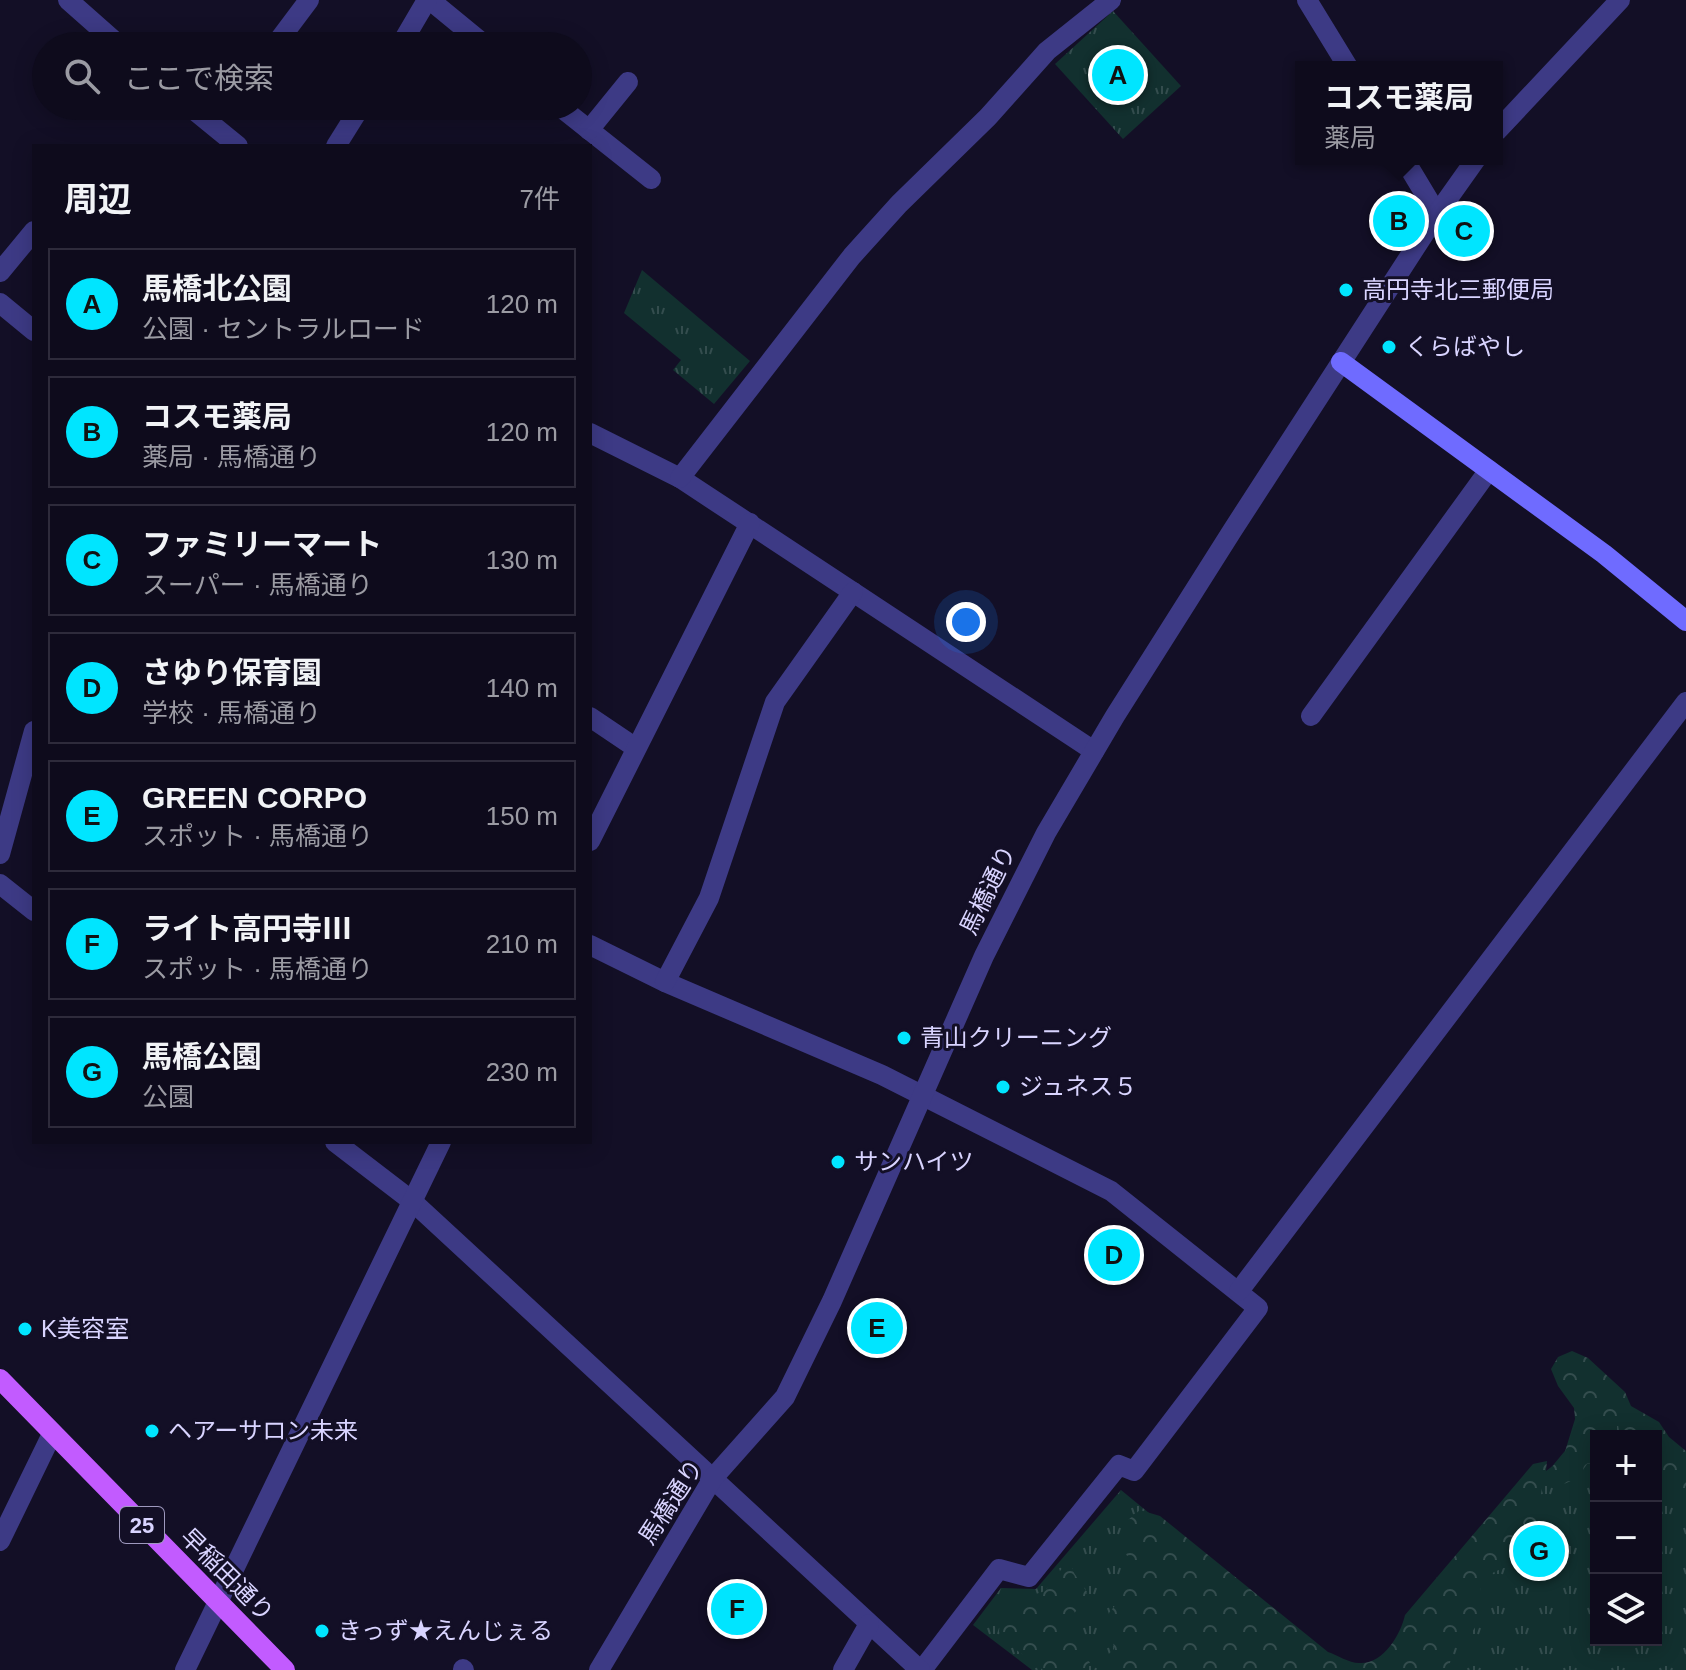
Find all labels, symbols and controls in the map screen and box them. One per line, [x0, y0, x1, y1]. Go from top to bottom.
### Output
search box [32, 32, 592, 120]
pin: A [1092, 45, 1144, 105]
icon: search [60, 54, 104, 98]
popup [1295, 61, 1503, 165]
text: ここで検索 [124, 62, 274, 95]
text: コスモ薬局 [1324, 81, 1474, 114]
text: 薬局 [1324, 123, 1376, 153]
text: 周辺 [64, 180, 132, 218]
text: 7件 [520, 184, 560, 214]
pin: B [1373, 191, 1425, 251]
pin: C [1438, 201, 1490, 261]
text: 馬橋北公園 [142, 272, 292, 305]
place label: 高円寺北三郵便局 [1362, 276, 1554, 303]
marker: 高円寺北三郵便局 [1337, 281, 1355, 299]
text: A [83, 289, 101, 319]
text: 120 m [486, 289, 558, 319]
text: 公園 · セントラルロード [142, 314, 425, 344]
place label: くらばやし [1405, 333, 1525, 360]
marker: くらばやし [1380, 338, 1398, 356]
text: コスモ薬局 [142, 400, 292, 433]
text: B [83, 417, 101, 447]
text: 120 m [486, 417, 558, 447]
text: 薬局 · 馬橋通り [142, 442, 321, 472]
text: ファミリーマート [142, 528, 382, 561]
text: C [83, 545, 101, 575]
text: 130 m [486, 545, 558, 575]
text: スーパー · 馬橋通り [142, 570, 373, 600]
your location [946, 602, 986, 642]
text: さゆり保育園 [142, 656, 322, 689]
text: D [83, 673, 101, 703]
text: 140 m [486, 673, 558, 703]
text: 学校 · 馬橋通り [142, 698, 321, 728]
text: GREEN CORPO [142, 781, 367, 814]
text: E [83, 801, 101, 831]
text: 150 m [486, 801, 558, 831]
text: スポット · 馬橋通り [142, 821, 373, 851]
street label: 馬橋通り [954, 841, 1021, 939]
text: ライト高円寺Ⅲ [142, 912, 352, 945]
text: F [84, 929, 100, 959]
text: 210 m [486, 929, 558, 959]
text: スポット · 馬橋通り [142, 954, 373, 984]
place label: 青山クリーニング [920, 1024, 1112, 1051]
marker: 青山クリーニング [895, 1029, 913, 1047]
text: 馬橋公園 [142, 1040, 262, 1073]
text: G [82, 1057, 102, 1087]
text: 230 m [486, 1057, 558, 1087]
place label: ジュネス５ [1019, 1073, 1137, 1100]
marker: ジュネス５ [994, 1078, 1012, 1096]
text: 公園 [142, 1082, 194, 1112]
place label: サンハイツ [854, 1148, 974, 1175]
marker: サンハイツ [829, 1153, 847, 1171]
pin: D [1088, 1225, 1140, 1285]
pin: E [851, 1298, 903, 1358]
place label: K美容室 [41, 1315, 129, 1342]
marker: K美容室 [16, 1320, 34, 1338]
place label: ヘアーサロン未来 [168, 1417, 358, 1444]
marker: ヘアーサロン未来 [143, 1422, 161, 1440]
map controls [1590, 1430, 1662, 1646]
button: + [1590, 1430, 1662, 1502]
street label: 馬橋通り [633, 1454, 708, 1549]
button: − [1590, 1502, 1662, 1574]
road number: 25 [120, 1507, 164, 1543]
pin: G [1513, 1521, 1565, 1581]
street label: 早稲田通り [175, 1523, 279, 1627]
button: layers [1590, 1574, 1662, 1646]
pin: F [711, 1579, 763, 1639]
place label: きっず★えんじぇる [338, 1617, 553, 1644]
marker: きっず★えんじぇる [313, 1622, 331, 1640]

